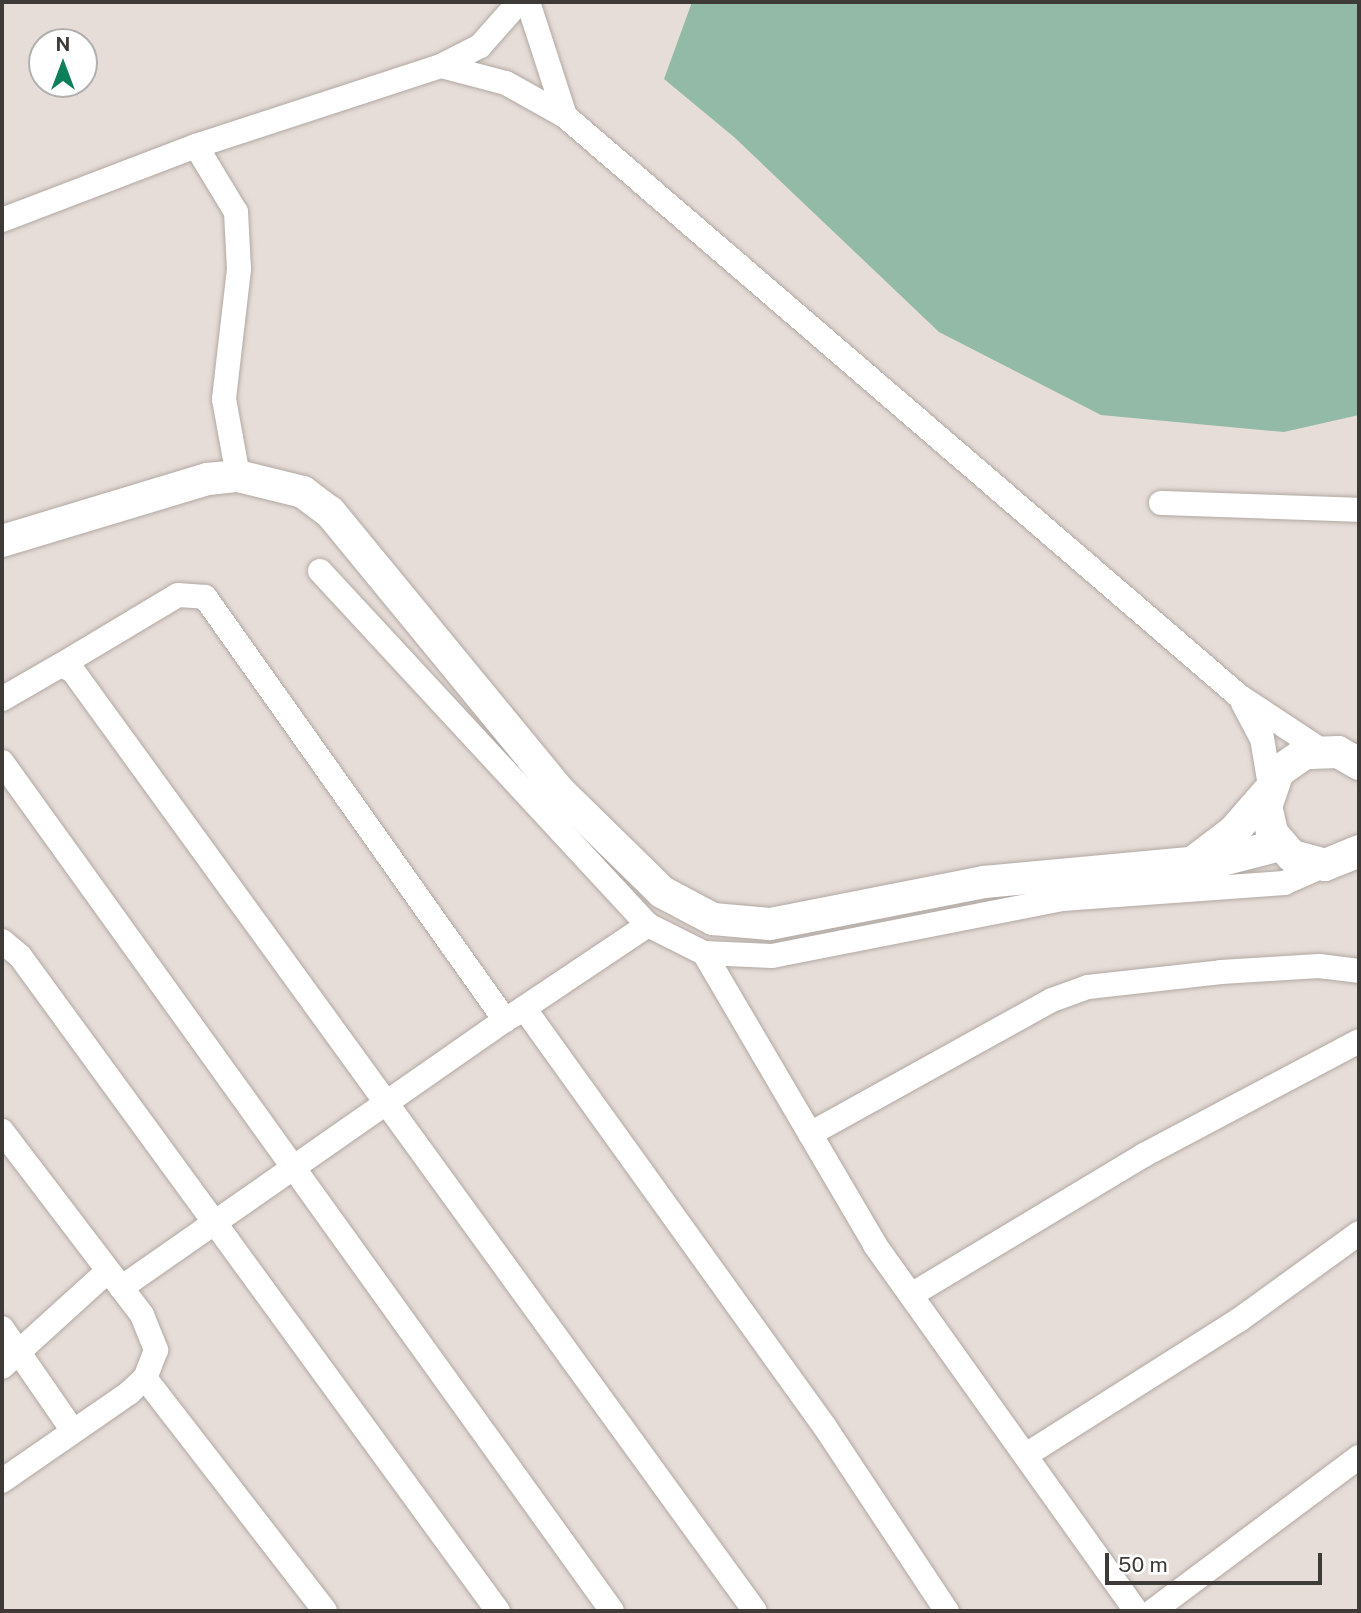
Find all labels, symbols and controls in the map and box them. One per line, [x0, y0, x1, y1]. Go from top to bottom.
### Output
north arrow [28, 28, 98, 98]
text: N [56, 33, 70, 55]
scale bar [1109, 1540, 1326, 1584]
text: 50 m [1118, 1552, 1168, 1577]

